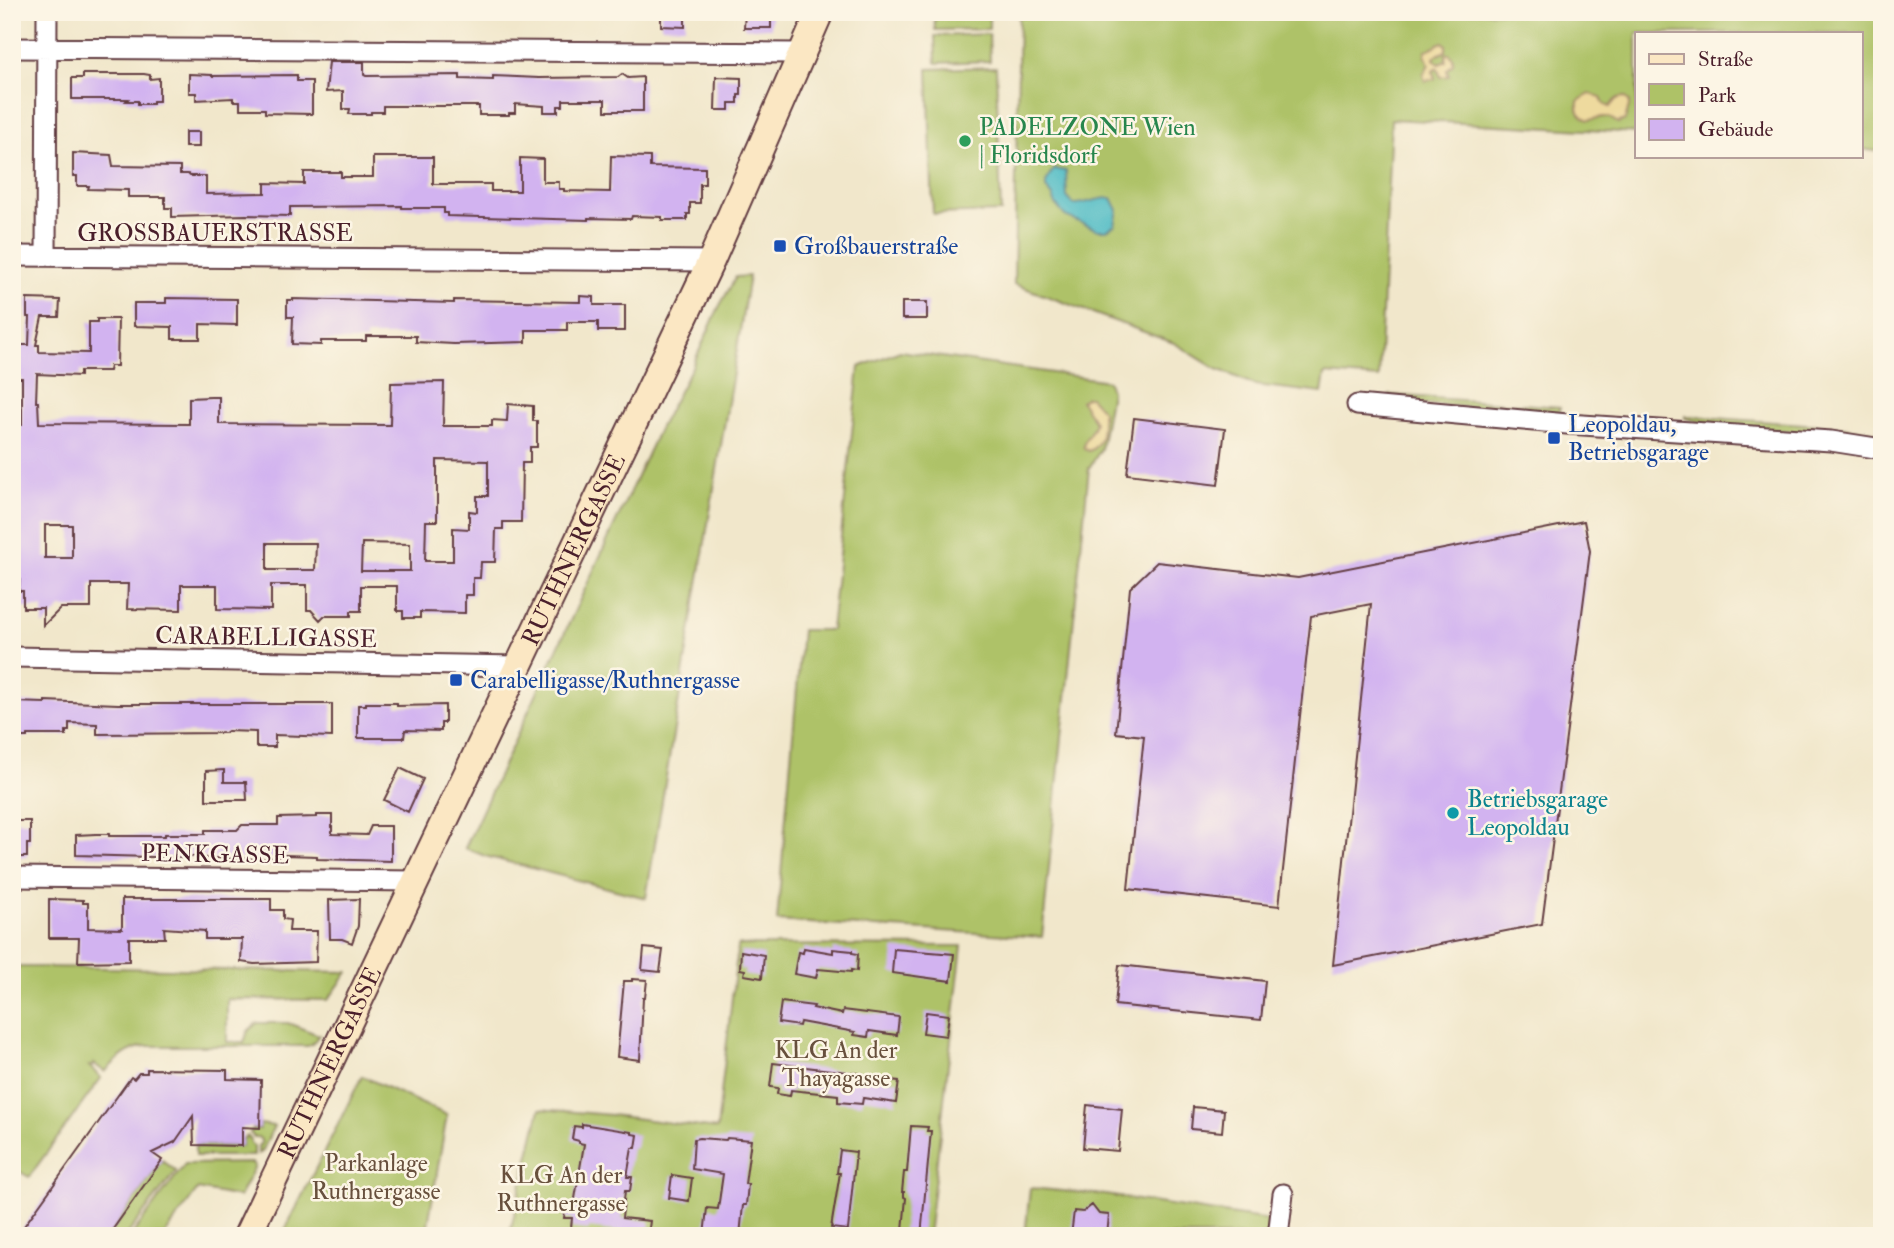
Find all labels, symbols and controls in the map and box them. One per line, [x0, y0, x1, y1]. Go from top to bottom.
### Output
legend [1635, 32, 1862, 158]
text: Straße [1698, 46, 1753, 73]
text: Park [1698, 82, 1736, 109]
place label: PADELZONE Wien | Floridsdorf [979, 112, 1196, 171]
text: Gebäude [1698, 116, 1774, 143]
marker: PADELZONE Wien | Floridsdorf [957, 133, 973, 149]
street label: GROSSBAUERSTRASSE [77, 218, 353, 249]
place label: Großbauerstraße [794, 231, 958, 262]
marker: Großbauerstraße [772, 238, 788, 254]
place label: Leopoldau, Betriebsgarage [1568, 409, 1709, 468]
marker: Leopoldau, Betriebsgarage [1546, 430, 1562, 446]
street label: RUTHNERGASSE [515, 449, 633, 651]
street label: CARABELLIGASSE [155, 620, 377, 655]
place label: Carabelligasse/Ruthnergasse [470, 665, 740, 696]
marker: Carabelligasse/Ruthnergasse [448, 672, 464, 688]
place label: Betriebsgarage Leopoldau [1467, 784, 1608, 843]
marker: Betriebsgarage Leopoldau [1445, 805, 1461, 821]
street label: PENKGASSE [141, 838, 289, 871]
street label: RUTHNERGASSE [271, 962, 389, 1164]
park label: KLG An der Thayagasse [775, 1035, 897, 1094]
park label: Parkanlage Ruthnergasse [311, 1148, 441, 1207]
park label: KLG An der Ruthnergasse [496, 1160, 626, 1219]

